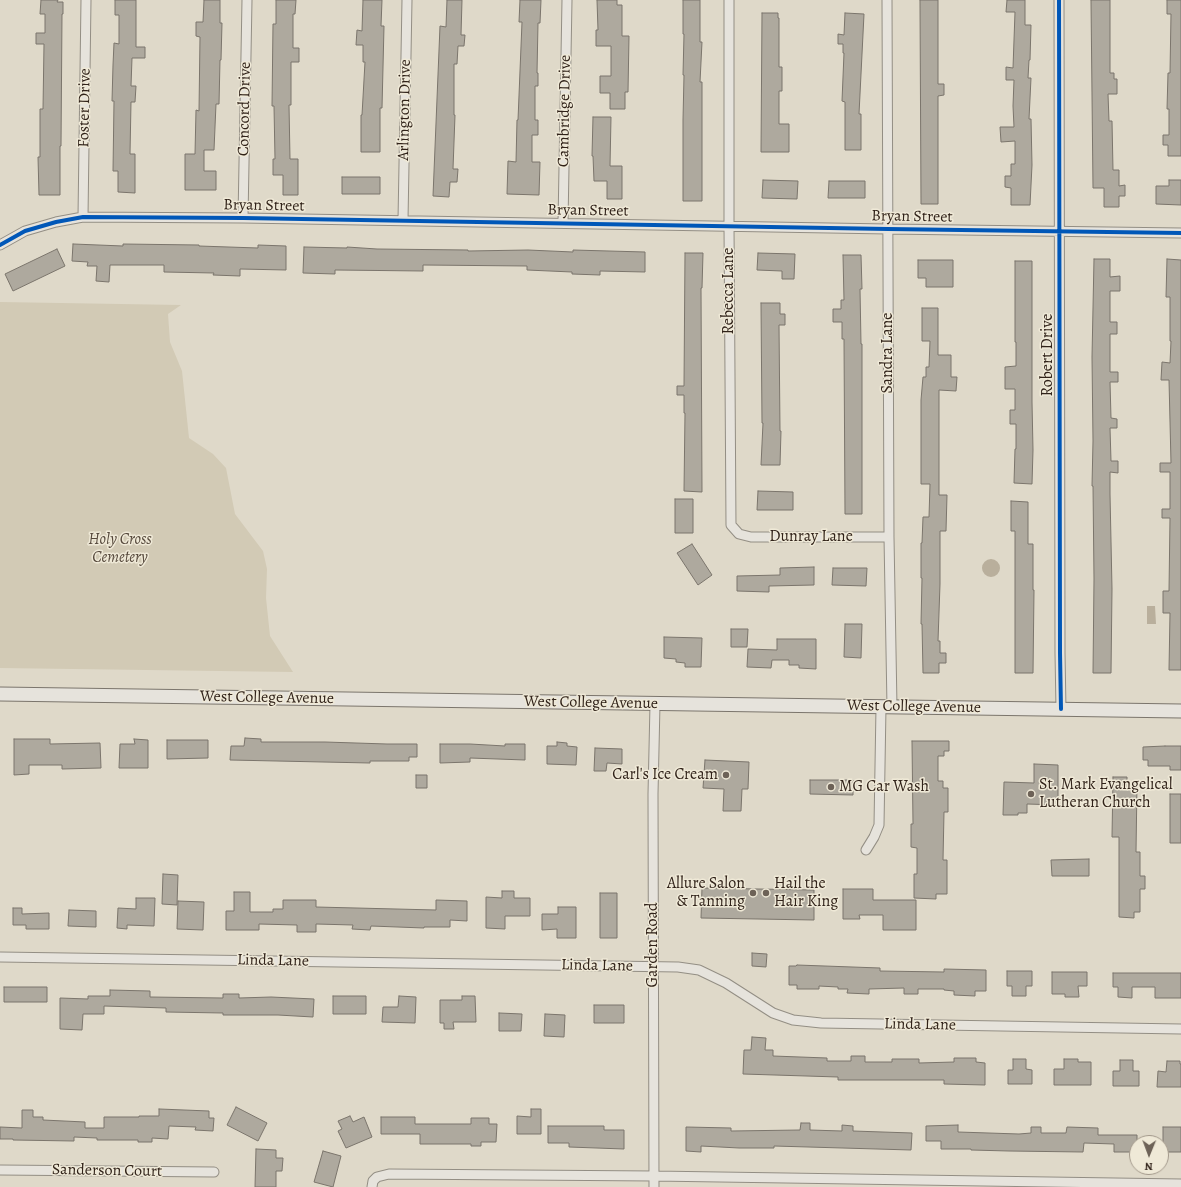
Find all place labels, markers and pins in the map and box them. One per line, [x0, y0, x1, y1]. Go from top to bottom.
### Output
place label: Carl's Ice Cream [612, 765, 718, 785]
marker: Carl's Ice Cream [721, 770, 731, 780]
place label: St. Mark Evangelical Lutheran Church [1039, 775, 1173, 813]
place label: MG Car Wash [839, 777, 929, 797]
marker: MG Car Wash [826, 782, 836, 792]
marker: St. Mark Evangelical Lutheran Church [1026, 789, 1036, 799]
place label: Allure Salon & Tanning [667, 874, 745, 912]
place label: Hail the Hair King [774, 874, 838, 912]
marker: Allure Salon & Tanning [748, 888, 758, 898]
marker: Hail the Hair King [761, 888, 771, 898]

